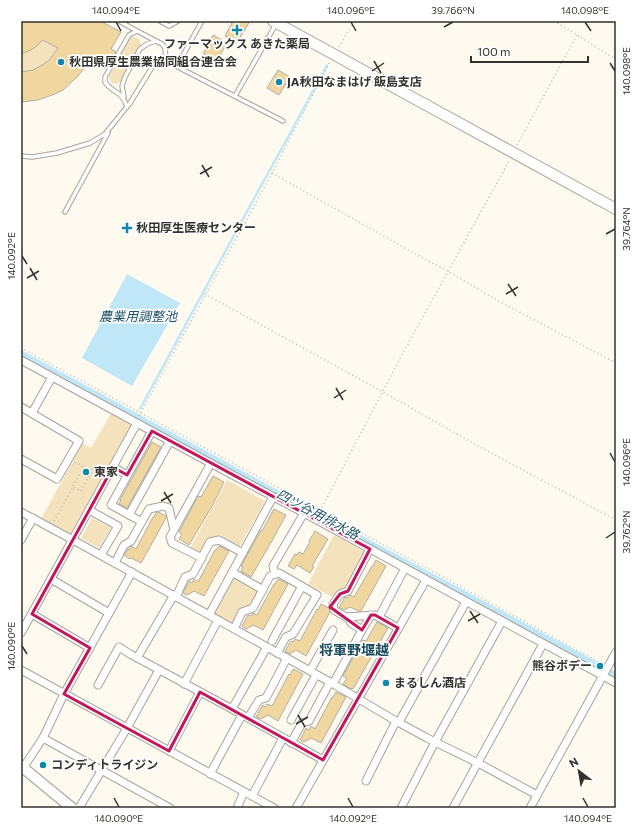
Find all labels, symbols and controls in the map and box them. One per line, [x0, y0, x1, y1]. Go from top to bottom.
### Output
text: 140.094°E [92, 4, 140, 16]
text: 140.096°E [327, 4, 375, 16]
text: 39.766°N [431, 4, 475, 16]
text: 140.098°E [561, 4, 609, 16]
marker: ファーマックス あきた薬局 [232, 25, 242, 35]
place label: ファーマックス あきた薬局 [164, 36, 310, 50]
scale bar [471, 38, 588, 64]
text: 100 m [477, 44, 511, 58]
text: 140.098°E [620, 47, 632, 95]
place label: 秋田県厚生農業協同組合連合会 [69, 54, 237, 68]
marker: 秋田県厚生農業協同組合連合会 [56, 57, 66, 67]
place label: JA秋田なまはげ 飯島支店 [287, 74, 422, 89]
marker: JA秋田なまはげ 飯島支店 [274, 77, 284, 87]
text: 39.764°N [620, 207, 632, 251]
place label: 秋田厚生医療センター [136, 220, 256, 234]
marker: 秋田厚生医療センター [121, 222, 133, 234]
text: 140.092°E [5, 232, 17, 280]
water label: 農業用調整池 [99, 308, 179, 324]
text: 140.096°E [620, 438, 632, 486]
place label: 東家 [94, 464, 118, 478]
marker: 東家 [81, 467, 91, 477]
water label: 四ツ谷用排水路 [274, 486, 363, 543]
text: 39.762°N [620, 510, 632, 554]
text: 140.090°E [5, 622, 17, 670]
district label: 将軍野堰越 [319, 641, 389, 658]
place label: 熊谷ボデー [532, 658, 592, 672]
marker: 熊谷ボデー [595, 661, 605, 671]
place label: まるしん酒店 [394, 675, 466, 689]
marker: まるしん酒店 [381, 678, 391, 688]
north arrow [559, 751, 599, 791]
text: N [567, 754, 580, 770]
place label: コンディトライジン [51, 757, 158, 771]
marker: コンディトライジン [38, 760, 48, 770]
text: 140.090°E [95, 812, 143, 824]
text: 140.092°E [329, 812, 377, 824]
text: 140.094°E [564, 812, 612, 824]

